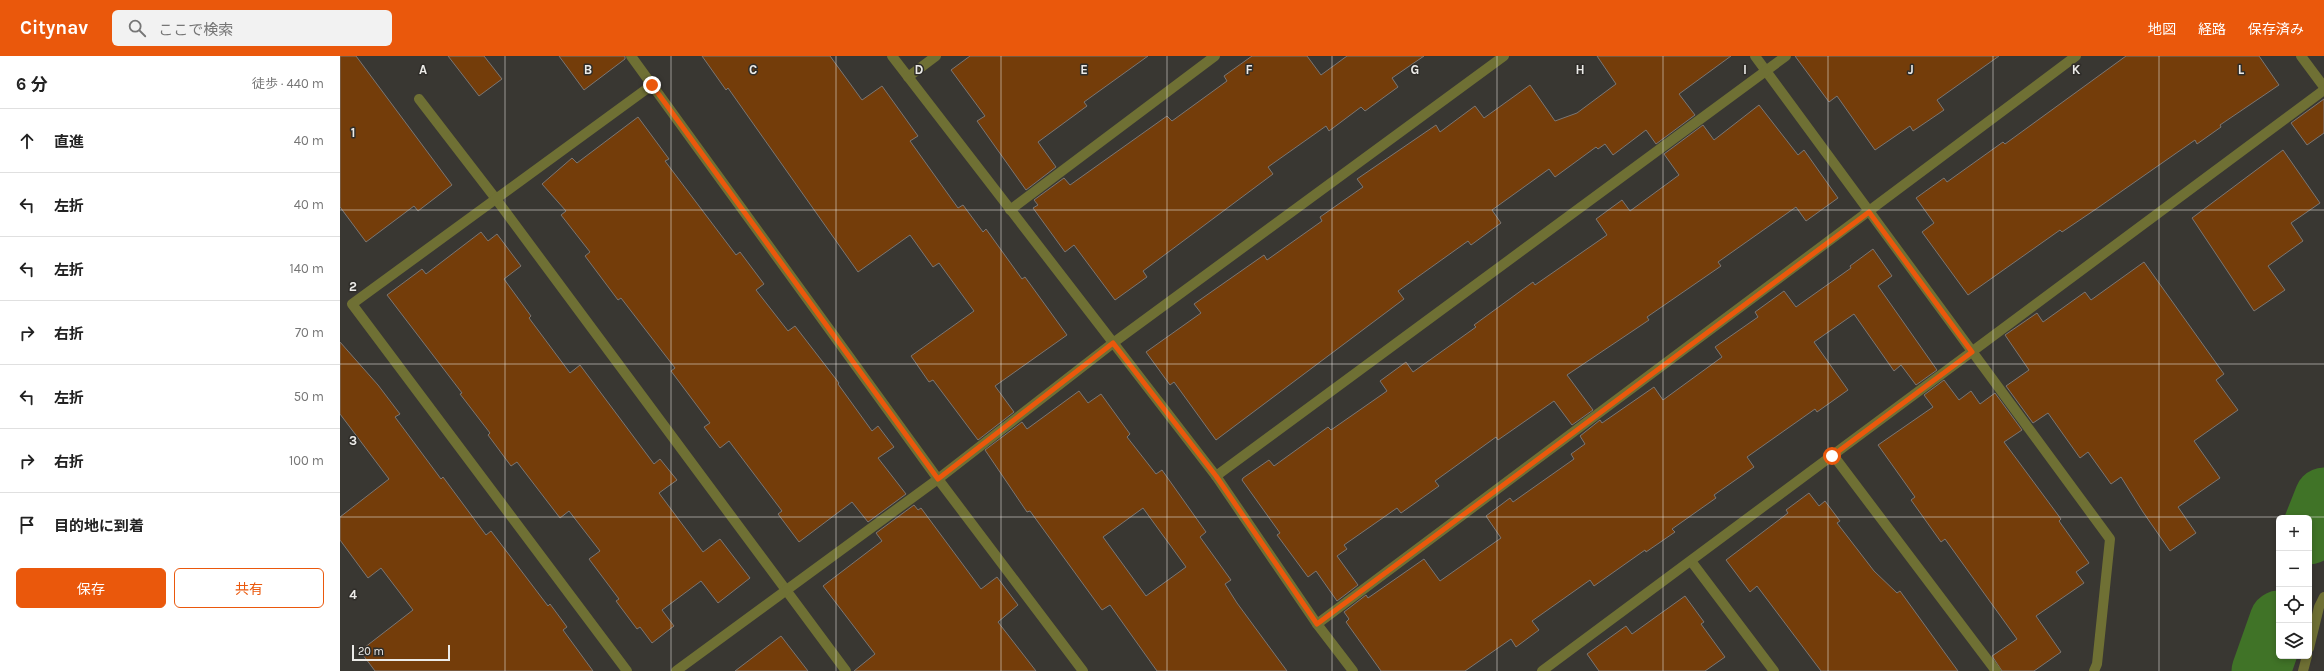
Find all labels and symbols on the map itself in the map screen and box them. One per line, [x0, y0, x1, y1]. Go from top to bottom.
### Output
text: A [419, 62, 427, 77]
text: B [584, 62, 592, 77]
text: C [749, 62, 757, 77]
text: D [915, 62, 924, 77]
text: E [1080, 62, 1088, 77]
text: F [1245, 62, 1253, 77]
text: G [1411, 62, 1419, 77]
text: H [1575, 62, 1585, 77]
text: I [1743, 62, 1747, 77]
text: J [1908, 62, 1914, 77]
text: K [2072, 62, 2081, 77]
text: L [2238, 62, 2245, 77]
route end [643, 76, 661, 94]
text: 1 [351, 125, 355, 140]
text: 2 [349, 279, 357, 294]
text: 3 [349, 433, 357, 448]
route start [1823, 447, 1841, 465]
text: 4 [349, 587, 357, 602]
scale bar [352, 643, 450, 662]

